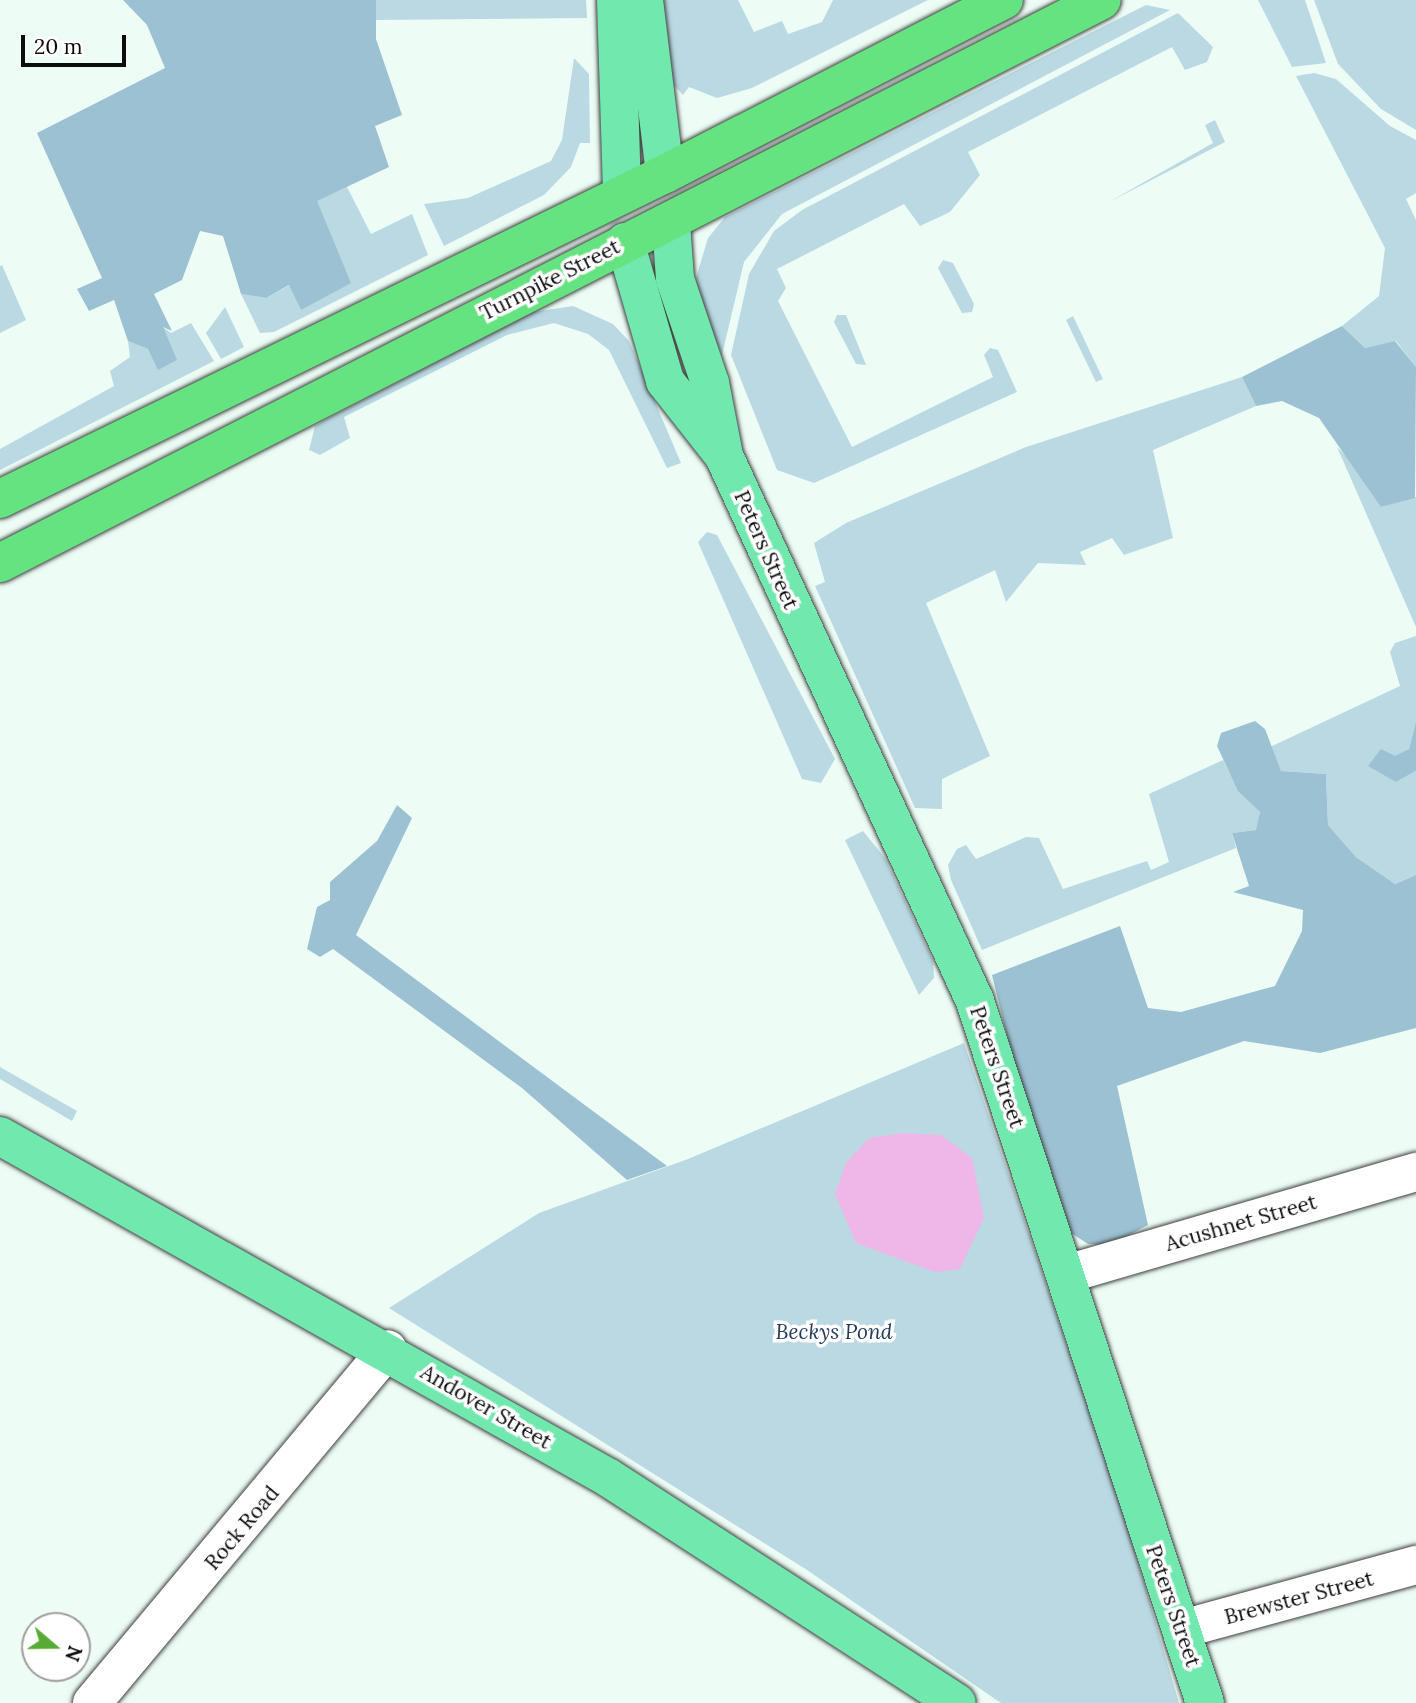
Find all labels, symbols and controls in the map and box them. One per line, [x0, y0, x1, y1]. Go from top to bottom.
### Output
scale bar [24, 21, 130, 65]
text: 20 m [34, 33, 83, 60]
street label: Turnpike Street [476, 234, 624, 326]
street label: Peters Street [729, 487, 803, 613]
street label: Peters Street [964, 1003, 1030, 1131]
street label: Acushnet Street [1162, 1189, 1320, 1257]
park label: Beckys Pond [776, 1319, 892, 1345]
street label: Andover Street [416, 1359, 556, 1455]
street label: Rock Road [200, 1481, 284, 1575]
street label: Peters Street [1140, 1542, 1206, 1670]
street label: Brewster Street [1222, 1566, 1376, 1630]
north arrow [21, 1612, 91, 1682]
text: N [60, 1642, 88, 1665]

